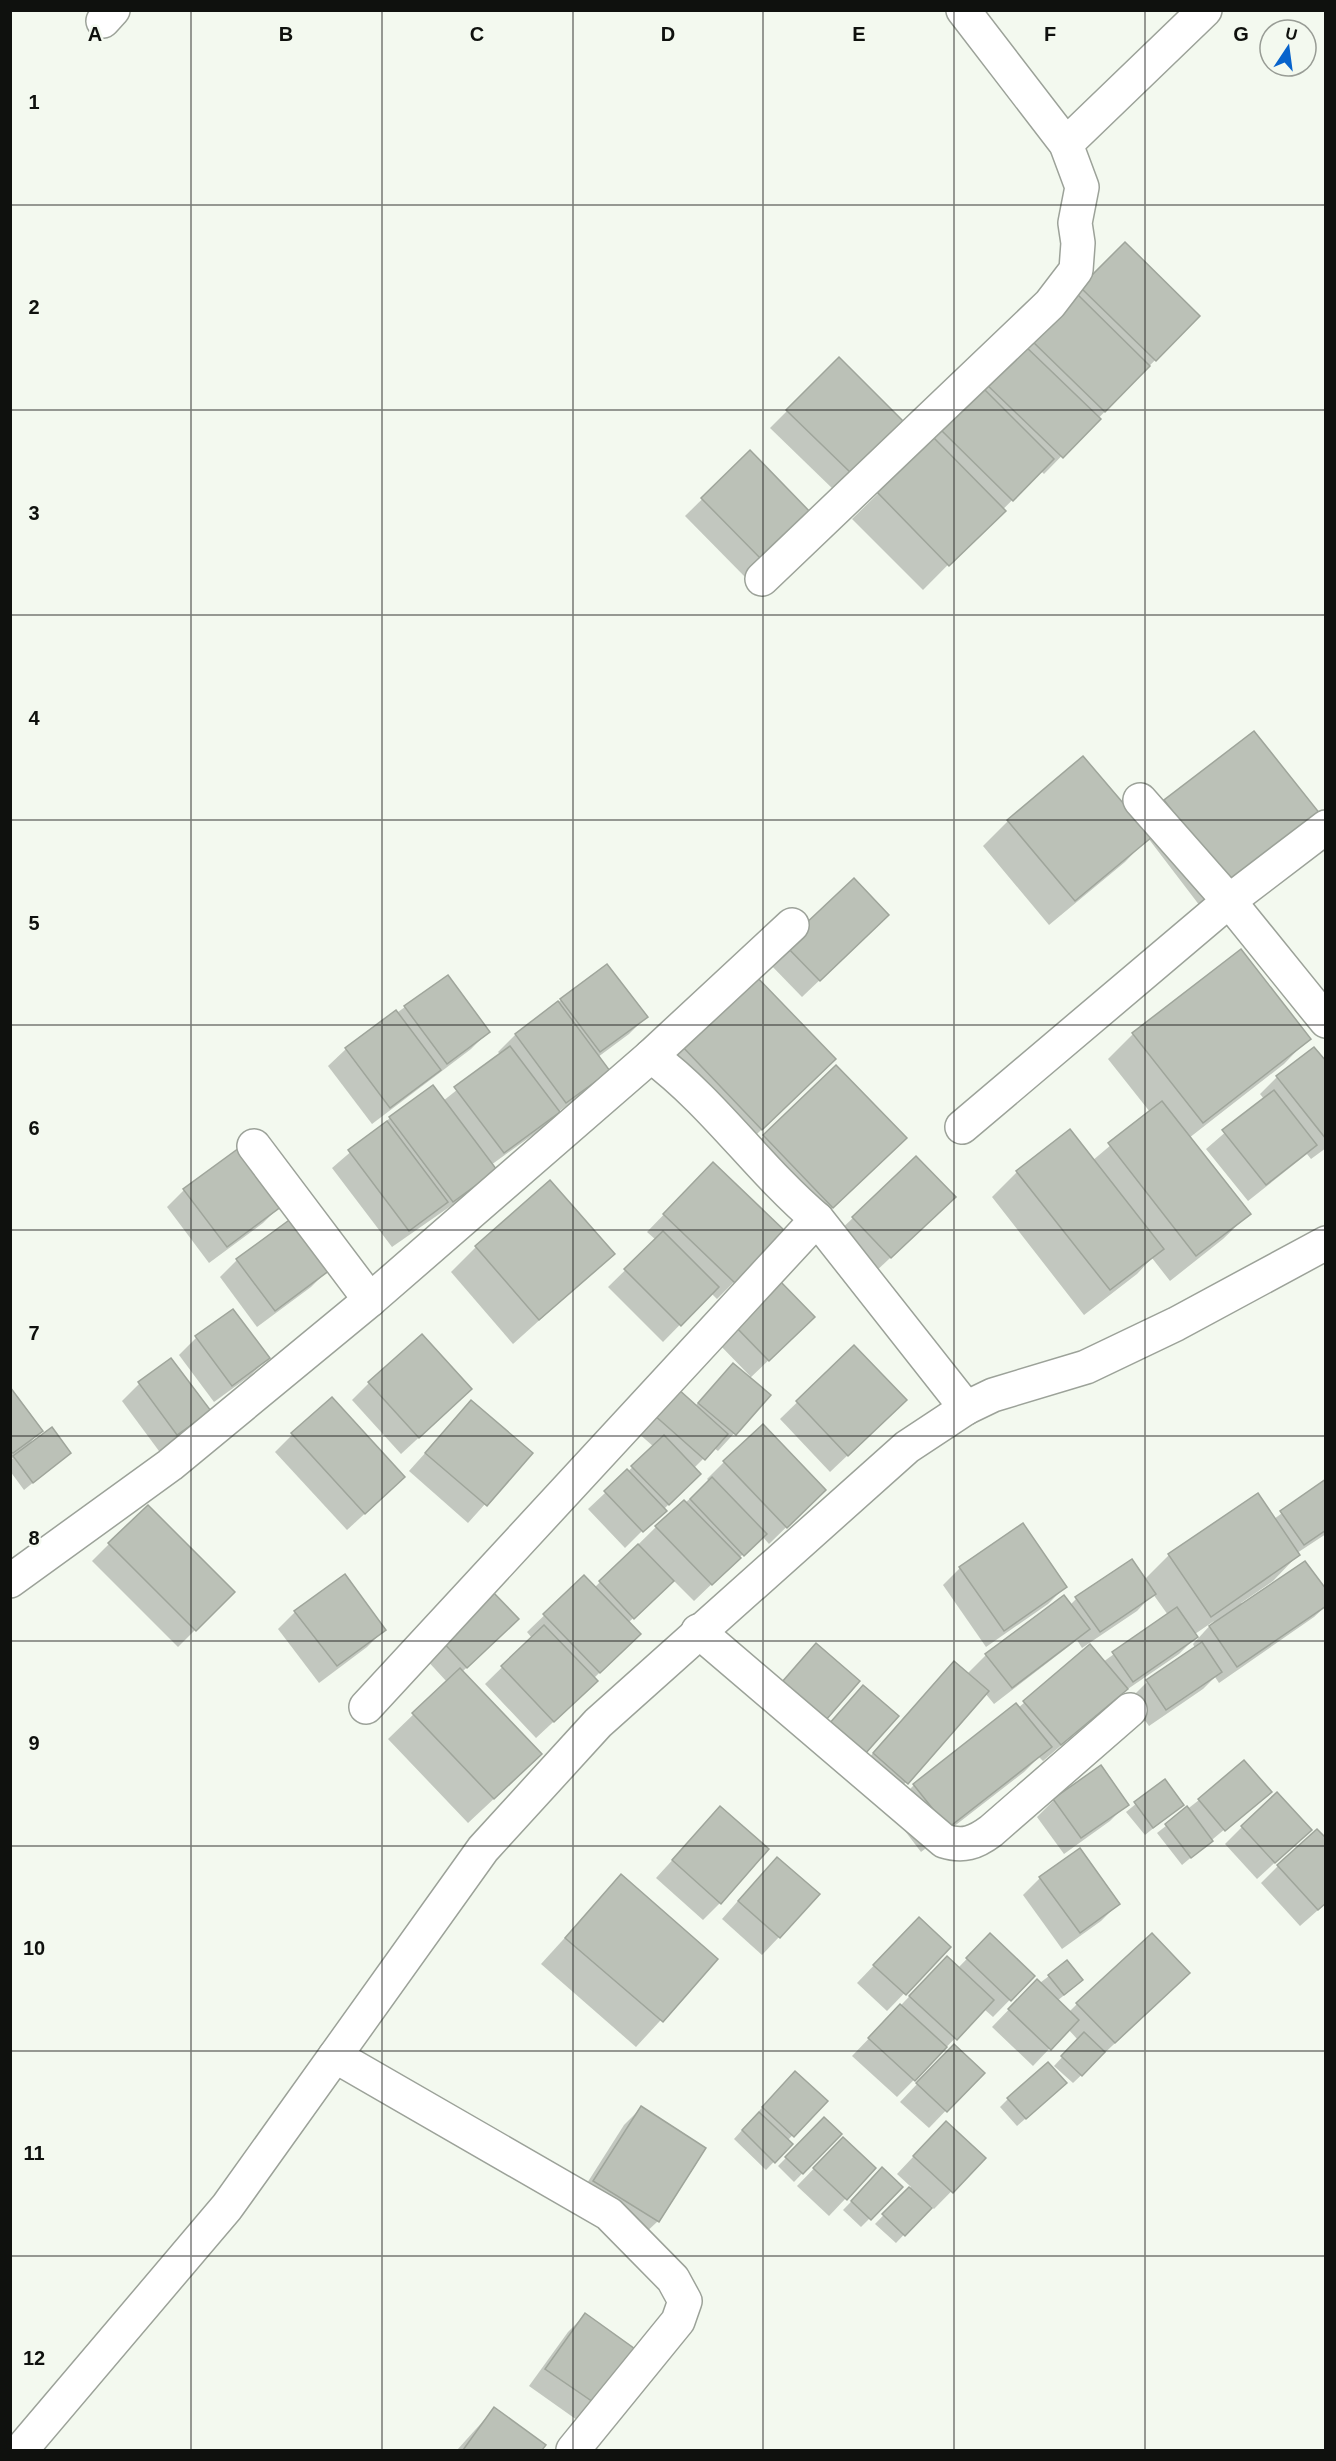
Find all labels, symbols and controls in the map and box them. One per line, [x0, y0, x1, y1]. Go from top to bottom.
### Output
north arrow [1258, 18, 1318, 78]
text: A [88, 23, 102, 45]
text: B [279, 23, 293, 45]
text: C [470, 23, 484, 45]
text: D [661, 23, 675, 45]
text: E [852, 23, 866, 45]
text: F [1044, 23, 1056, 45]
text: G [1233, 23, 1249, 45]
text: U [1284, 24, 1299, 43]
text: 1 [28, 91, 40, 113]
text: 2 [28, 296, 40, 318]
text: 3 [28, 502, 40, 524]
text: 4 [28, 707, 40, 729]
text: 5 [28, 912, 40, 934]
text: 6 [28, 1117, 40, 1139]
text: 7 [28, 1322, 40, 1344]
text: 8 [28, 1527, 40, 1549]
text: 9 [28, 1732, 40, 1754]
text: 10 [23, 1937, 45, 1959]
text: 11 [23, 2142, 45, 2164]
text: 12 [23, 2347, 45, 2369]

